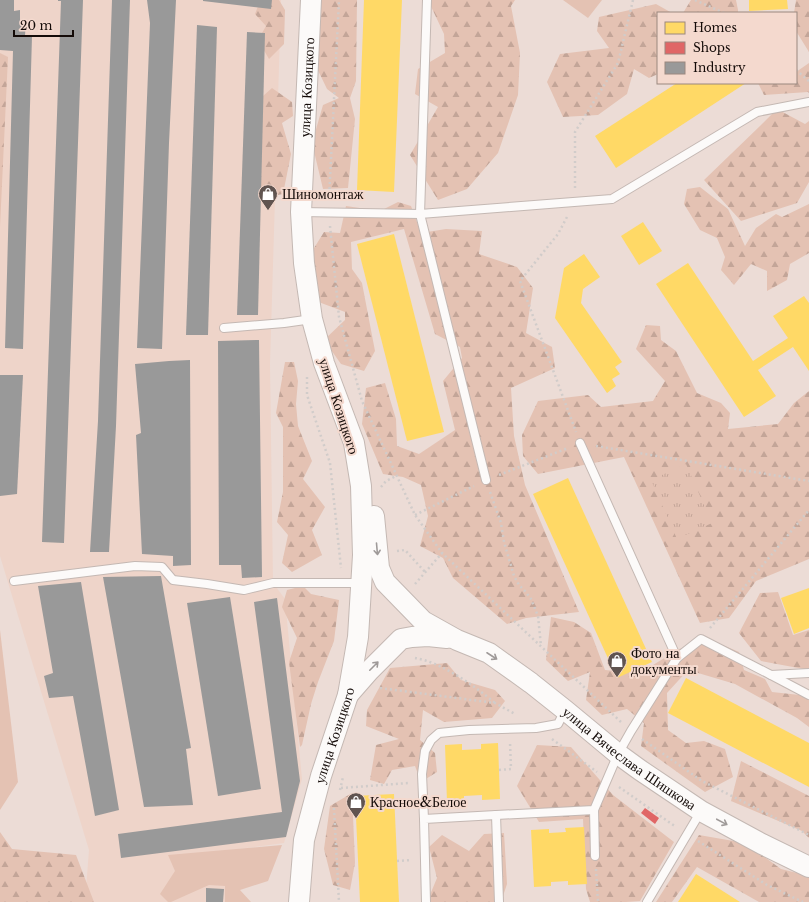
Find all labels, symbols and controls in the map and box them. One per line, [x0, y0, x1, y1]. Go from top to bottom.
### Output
scale bar [14, 12, 73, 38]
legend [657, 12, 797, 84]
text: 20 m [20, 18, 52, 33]
text: Homes [693, 20, 737, 35]
street label: улица Козицкого [296, 37, 318, 138]
text: Shops [693, 40, 730, 55]
text: Industry [693, 60, 746, 75]
shop icon: Шиномонтаж [257, 183, 279, 211]
place label: Шиномонтаж [282, 185, 364, 203]
street label: улица Козицкого [315, 356, 363, 456]
one-way arrow [373, 542, 381, 555]
place label: Фото на документы [631, 644, 697, 678]
shop icon: Фото на документы [606, 650, 628, 678]
one-way arrow [486, 652, 497, 660]
one-way arrow [369, 661, 379, 671]
street label: улица Козицкого [310, 686, 358, 786]
street label: улица Вячеслава Шишкова [559, 703, 700, 815]
shop icon: Красное&Белое [345, 791, 367, 819]
place label: Красное&Белое [370, 793, 467, 811]
one-way arrow [715, 819, 727, 826]

